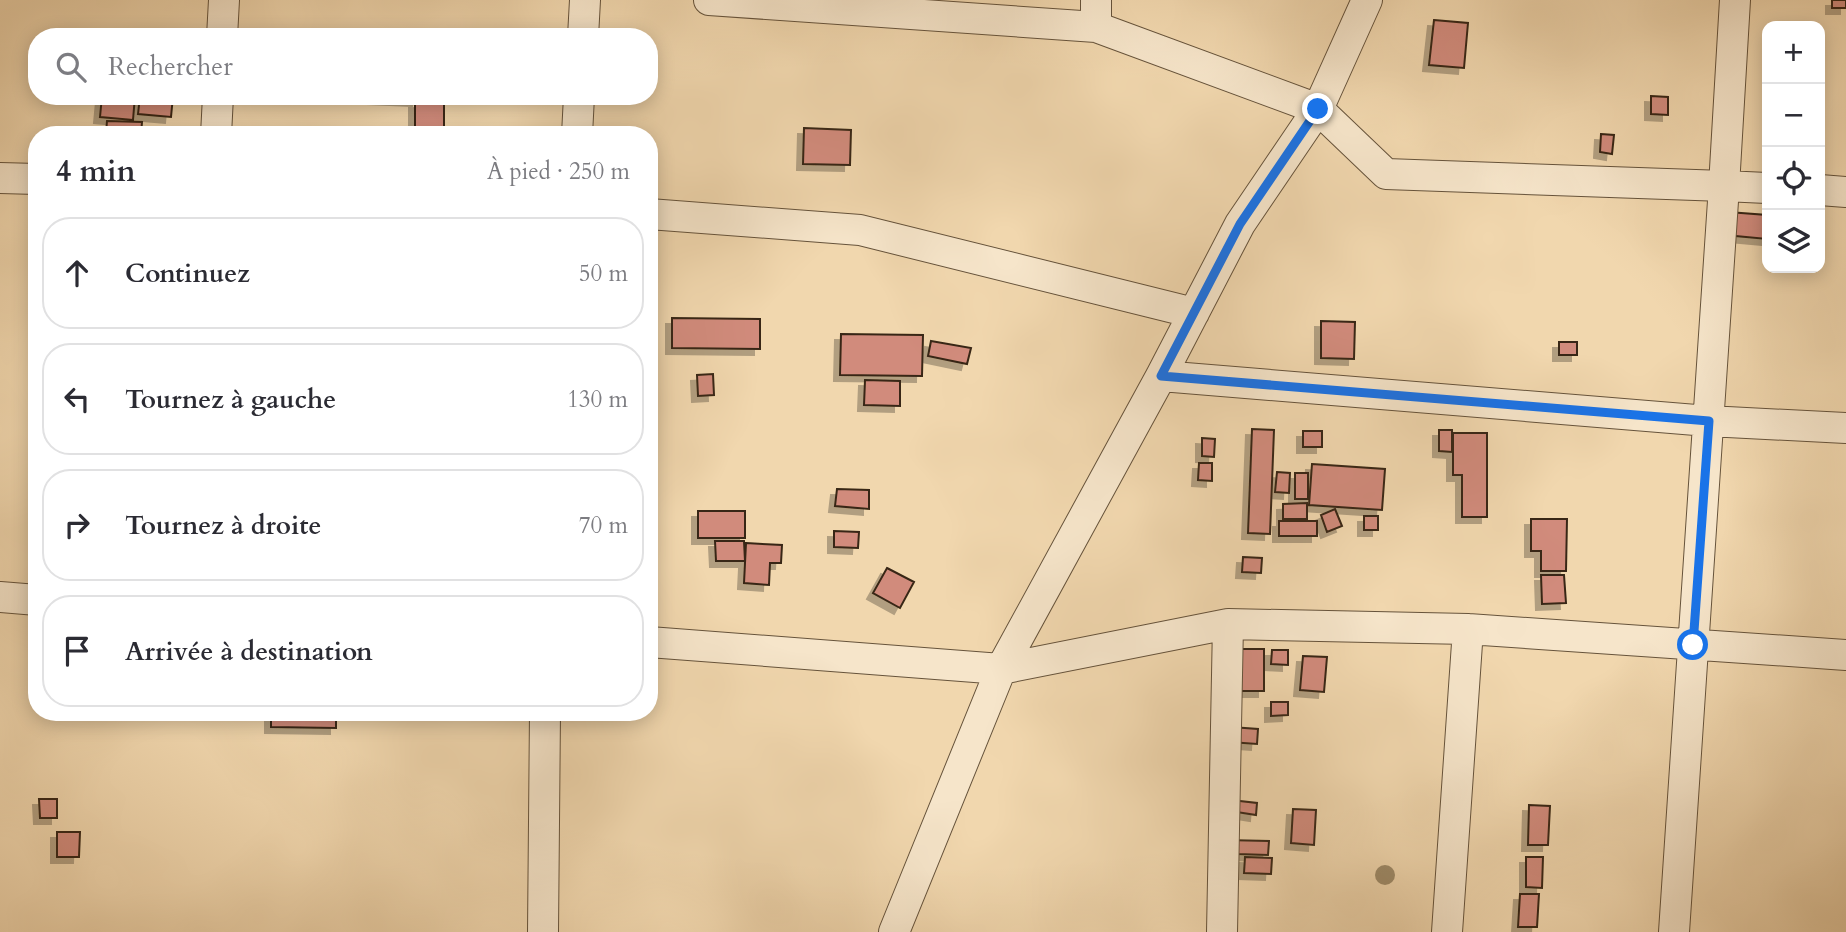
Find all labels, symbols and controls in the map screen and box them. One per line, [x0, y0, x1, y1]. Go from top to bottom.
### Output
map controls [1762, 21, 1825, 273]
button: + [1762, 21, 1825, 84]
search box [28, 28, 658, 105]
icon: search [52, 48, 90, 86]
text: Rechercher [108, 49, 233, 84]
button: − [1762, 84, 1825, 147]
route end [1302, 93, 1333, 124]
button: locate [1762, 147, 1825, 210]
text: 4 min [56, 151, 136, 192]
text: À pied · 250 m [487, 156, 630, 187]
button: layers [1762, 210, 1825, 273]
icon: ahead [58, 254, 96, 292]
text: Continuez [125, 256, 250, 291]
text: 50 m [579, 258, 628, 289]
icon: left [58, 380, 96, 418]
text: Tournez à gauche [125, 382, 336, 417]
text: 130 m [567, 384, 628, 415]
icon: right [58, 506, 96, 544]
text: Tournez à droite [125, 508, 321, 543]
text: 70 m [579, 510, 628, 541]
route start [1677, 629, 1708, 660]
icon: arrive [58, 632, 96, 670]
text: Arrivée à destination [125, 634, 373, 669]

